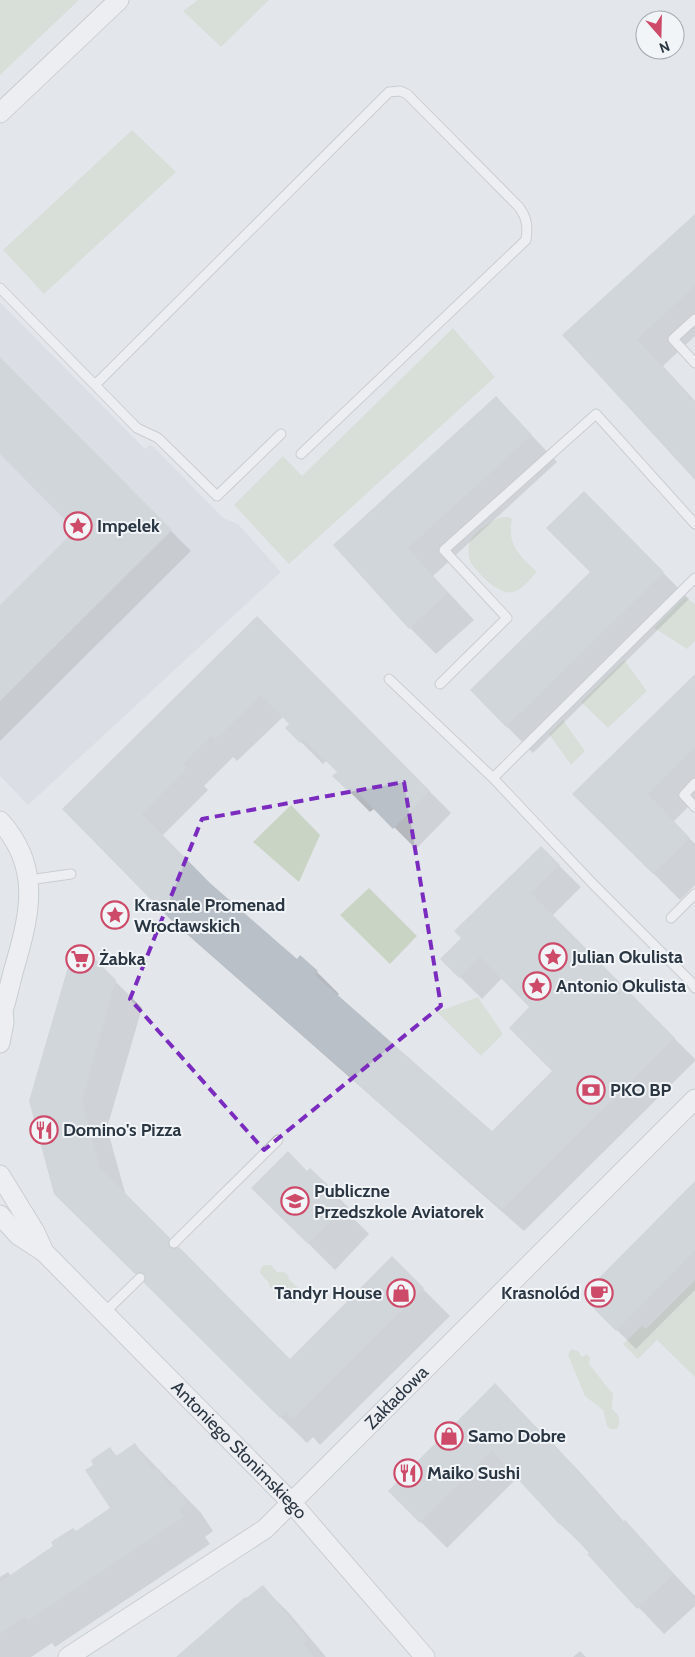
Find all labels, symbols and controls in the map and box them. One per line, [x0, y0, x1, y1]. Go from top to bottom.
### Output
north arrow [635, 10, 685, 60]
text: N [657, 37, 672, 57]
place icon: Impelek [63, 511, 93, 541]
place label: Impelek [97, 515, 160, 537]
place label: Krasnale Promenad Wrocławskich [134, 894, 285, 937]
place icon: Krasnale Promenad Wrocławskich [100, 900, 130, 930]
place icon: Julian Okulista [538, 942, 568, 972]
supermarket icon: Żabka [65, 944, 95, 974]
place label: Julian Okulista [571, 946, 683, 968]
place label: Żabka [99, 948, 146, 970]
place icon: Antonio Okulista [522, 971, 552, 1001]
place label: Antonio Okulista [556, 975, 686, 997]
bank icon: PKO BP [576, 1075, 606, 1105]
place label: PKO BP [610, 1079, 672, 1101]
restaurant icon: Domino's Pizza [29, 1115, 59, 1145]
place label: Domino's Pizza [63, 1119, 182, 1141]
place label: Publiczne Przedszkole Aviatorek [314, 1180, 484, 1223]
school or university icon: Publiczne Przedszkole Aviatorek [280, 1186, 310, 1216]
shop icon: Tandyr House [386, 1278, 416, 1308]
cafe icon: Krasnolód [584, 1278, 614, 1308]
place label: Tandyr House [274, 1282, 382, 1304]
place label: Krasnolód [501, 1282, 580, 1304]
street label: Zakładowa [360, 1361, 433, 1434]
street label: Antoniego Słonimskiego [167, 1376, 312, 1524]
shop icon: Samo Dobre [434, 1421, 464, 1451]
place label: Samo Dobre [468, 1425, 566, 1447]
restaurant icon: Maiko Sushi [393, 1458, 423, 1488]
place label: Maiko Sushi [427, 1462, 520, 1484]

